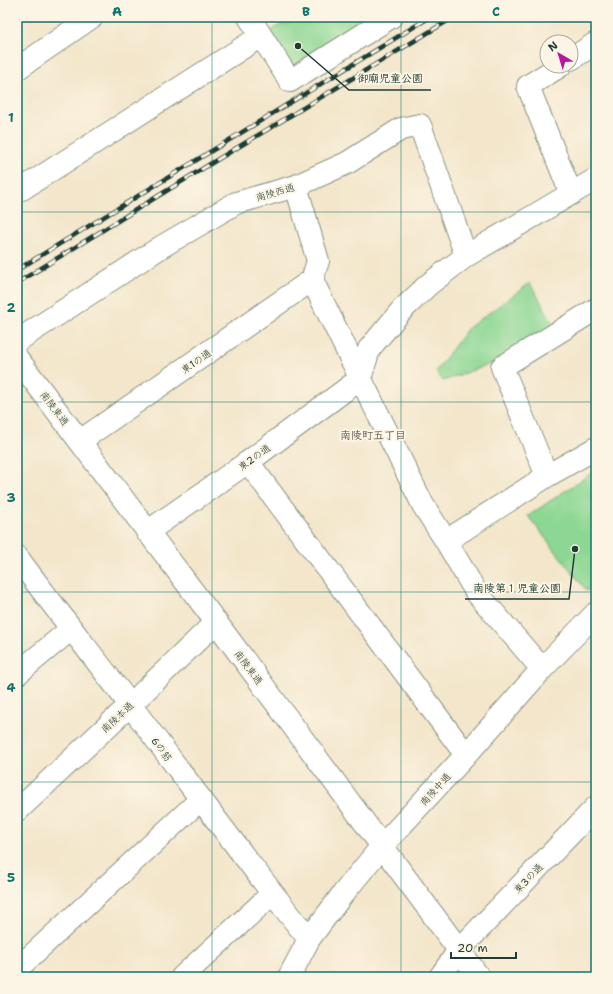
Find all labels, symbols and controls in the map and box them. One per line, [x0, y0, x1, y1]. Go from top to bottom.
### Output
text: A [112, 3, 122, 20]
text: B [302, 3, 310, 20]
text: C [492, 3, 500, 20]
north arrow [539, 34, 579, 74]
text: N [545, 38, 561, 55]
callout: 御廟児童公園 [349, 67, 431, 90]
text: 御廟児童公園 [357, 71, 423, 86]
text: 1 [8, 109, 14, 126]
street label: 南陵西通 [254, 181, 296, 204]
text: 2 [6, 299, 16, 316]
street label: 東1の通 [179, 346, 214, 377]
street label: 南陵東通 [37, 388, 72, 428]
district label: 南陵町五丁目 [340, 428, 406, 443]
street label: 東2の通 [236, 441, 273, 474]
text: 3 [6, 489, 16, 506]
callout: 南陵第１児童公園 [465, 576, 569, 599]
text: 南陵第１児童公園 [473, 581, 561, 596]
street label: 南陵東通 [231, 647, 266, 687]
text: 4 [6, 679, 16, 696]
street label: 南陵本通 [98, 699, 136, 736]
street label: 6の筋 [148, 735, 175, 764]
street label: 南陵中通 [417, 770, 454, 809]
street label: 東3の通 [511, 861, 546, 896]
text: 5 [7, 869, 15, 886]
scale bar [451, 934, 516, 960]
text: 20 m [457, 940, 488, 956]

